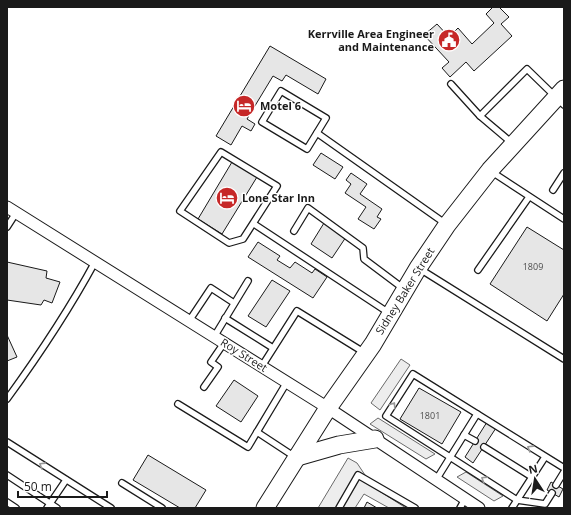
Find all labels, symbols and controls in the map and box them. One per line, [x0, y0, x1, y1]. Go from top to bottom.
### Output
place label: Kerrville Area Engineer and Maintenance [308, 26, 434, 54]
public building icon: Kerrville Area Engineer and Maintenance [436, 27, 462, 53]
hotel icon: Motel 6 [231, 93, 257, 119]
place label: Motel 6 [260, 98, 301, 113]
hotel icon: Lone Star Inn [214, 185, 240, 211]
place label: Lone Star Inn [242, 190, 315, 205]
street label: Sidney Baker Street [372, 244, 437, 337]
house number: 1809 [523, 260, 543, 273]
street label: Roy Street [218, 334, 271, 375]
one-way arrow [388, 402, 395, 409]
house number: 1801 [420, 409, 440, 422]
one-way arrow [527, 445, 534, 453]
north arrow [515, 459, 555, 499]
text: N [527, 460, 539, 477]
one-way arrow [39, 462, 46, 469]
scale bar [18, 473, 107, 499]
one-way arrow [482, 477, 489, 484]
text: 50 m [24, 478, 52, 495]

